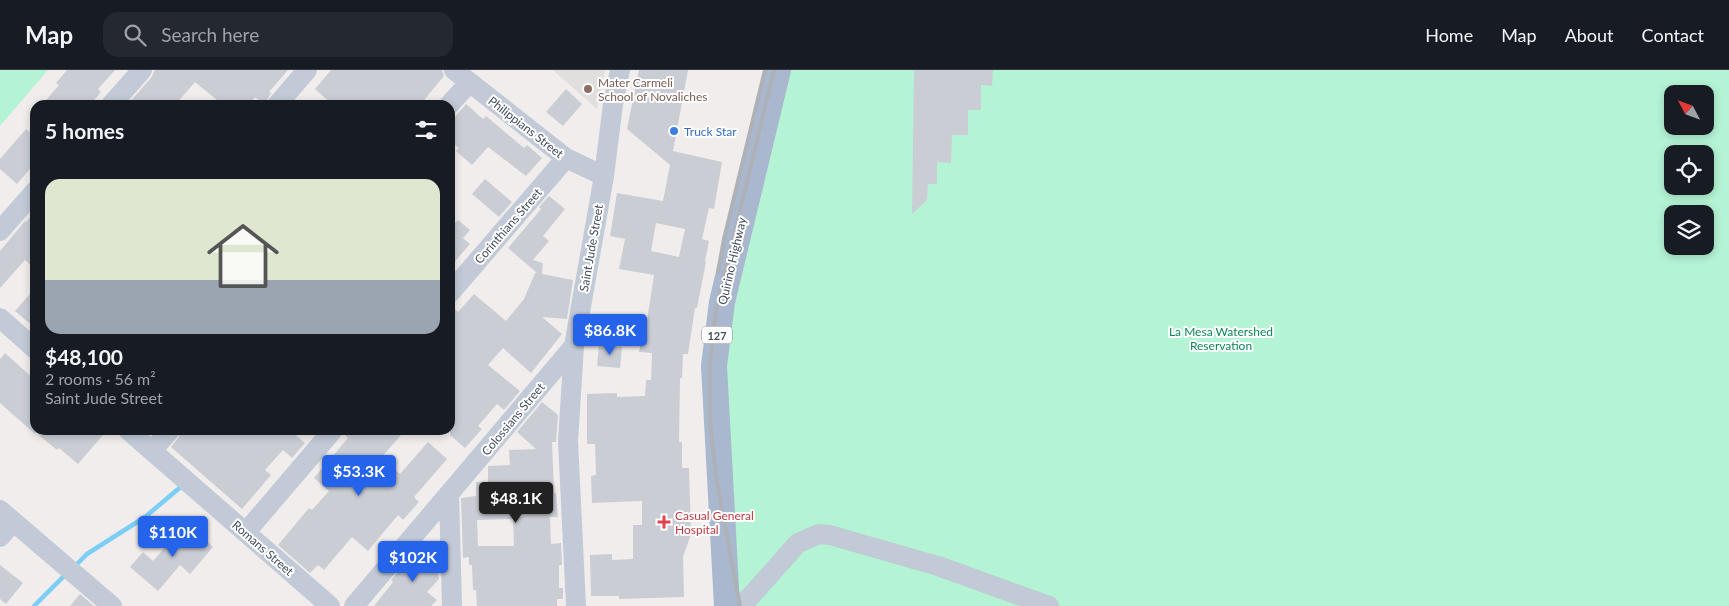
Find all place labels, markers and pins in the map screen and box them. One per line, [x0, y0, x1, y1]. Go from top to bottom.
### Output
place label: Mater Carmeli School of Novaliches [598, 75, 707, 104]
marker: Mater Carmeli School of Novaliches [582, 83, 594, 95]
place label: Truck Star [684, 124, 737, 139]
marker: Truck Star [668, 125, 680, 137]
pin: $86.8K [569, 314, 651, 356]
pin: $53.3K [318, 454, 400, 497]
pin: $48.1K [475, 482, 557, 524]
place label: Casual General Hospital [675, 508, 754, 537]
marker: Casual General Hospital [657, 515, 671, 529]
pin: $110K [138, 516, 208, 558]
pin: $102K [378, 540, 448, 583]

